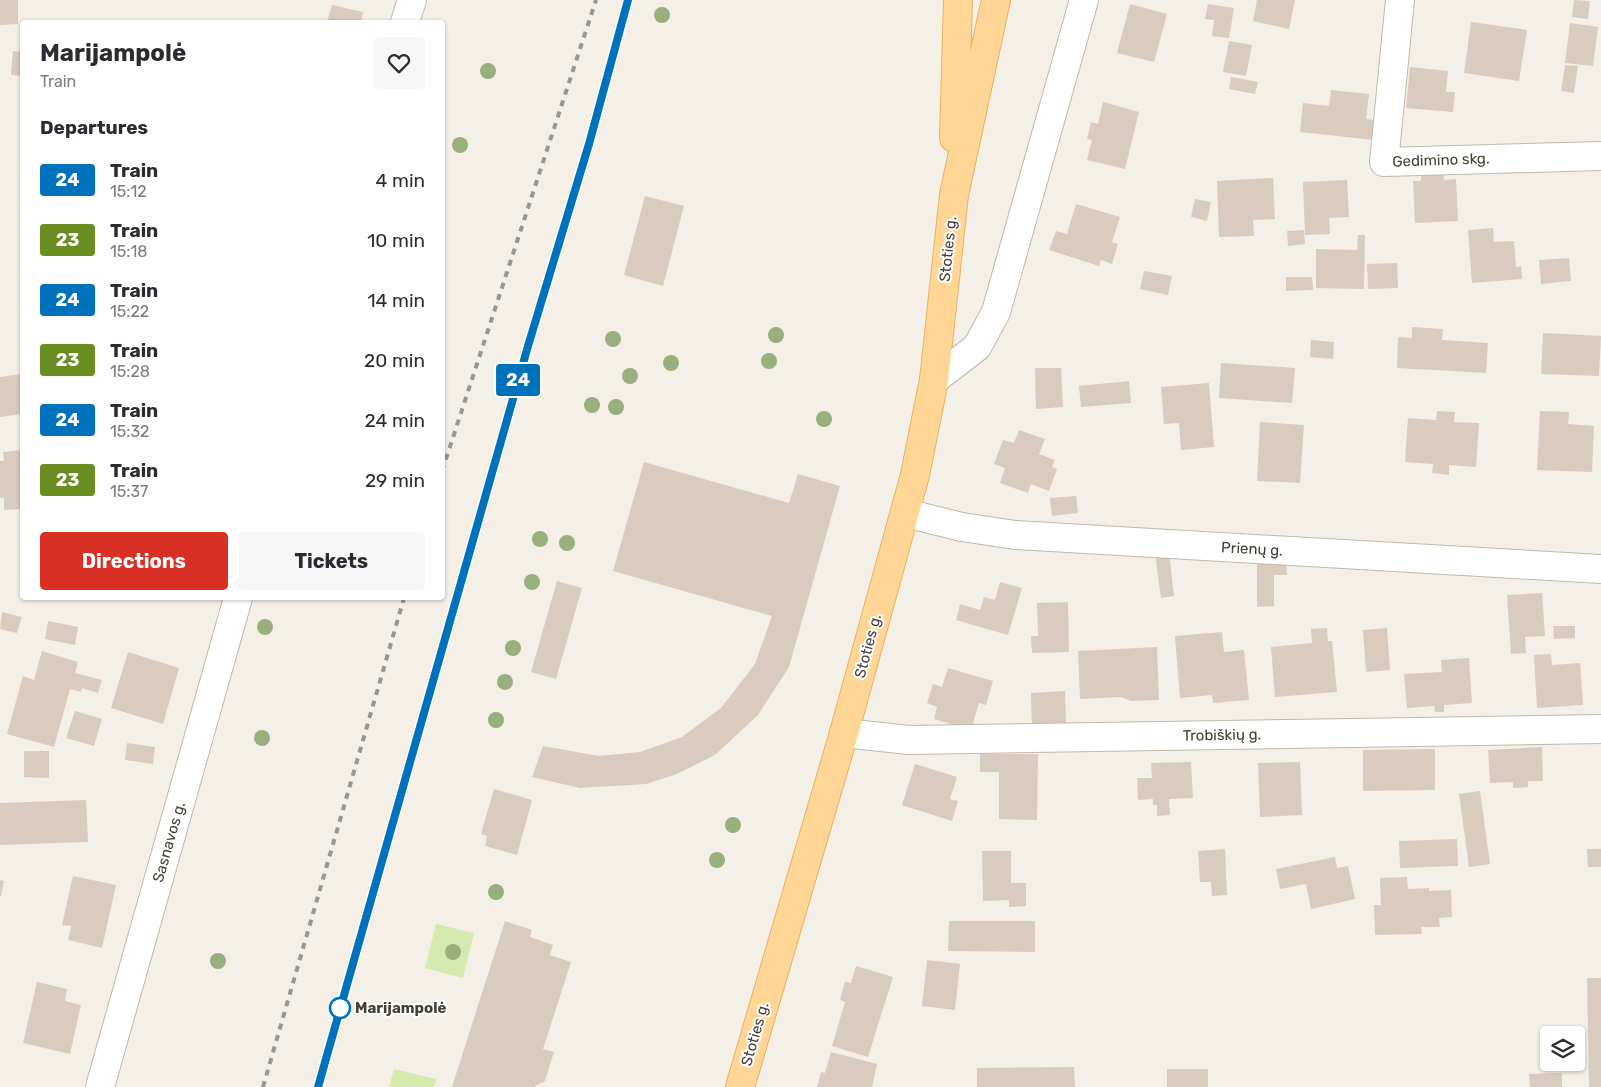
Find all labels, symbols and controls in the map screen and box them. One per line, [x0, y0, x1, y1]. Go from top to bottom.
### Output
button: heart [373, 37, 425, 89]
text: Marijampolė [40, 39, 186, 67]
text: Train [40, 72, 76, 91]
text: Departures [40, 116, 148, 139]
street label: Gedimino skg. [1392, 149, 1490, 171]
text: Train [110, 159, 158, 182]
text: 24 [56, 169, 79, 191]
text: 4 min [376, 169, 425, 192]
text: 15:12 [110, 182, 147, 201]
street label: Stoties g. [936, 215, 960, 283]
text: Train [110, 219, 158, 242]
text: 23 [56, 229, 79, 251]
text: 10 min [367, 229, 425, 252]
text: 15:18 [110, 242, 147, 261]
text: Train [110, 279, 158, 302]
text: 24 [56, 289, 79, 311]
text: 14 min [367, 289, 425, 312]
text: 15:22 [110, 302, 149, 321]
text: Train [110, 339, 158, 362]
text: 23 [56, 349, 79, 371]
text: 20 min [364, 349, 425, 372]
text: 15:28 [110, 362, 150, 381]
line badge: 24 [496, 364, 540, 396]
text: 24 [506, 369, 530, 391]
text: Train [110, 399, 158, 422]
text: 24 [56, 409, 79, 431]
text: 24 min [365, 409, 425, 432]
text: 15:32 [110, 422, 149, 441]
text: Train [110, 459, 158, 482]
text: 23 [56, 469, 79, 491]
text: 29 min [365, 469, 425, 492]
text: 15:37 [110, 482, 148, 501]
button: Directions [40, 532, 228, 590]
button: Tickets [238, 532, 425, 590]
street label: Prienų g. [1221, 538, 1283, 560]
street label: Stoties g. [851, 612, 885, 680]
street label: Trobiškių g. [1183, 725, 1261, 745]
street label: Sasnavos g. [149, 800, 189, 884]
marker: Marijampolė [329, 997, 351, 1019]
place label: Marijampolė [355, 999, 446, 1017]
street label: Stoties g. [737, 1000, 773, 1068]
map controls [1540, 1026, 1585, 1071]
button: layers [1540, 1026, 1585, 1071]

